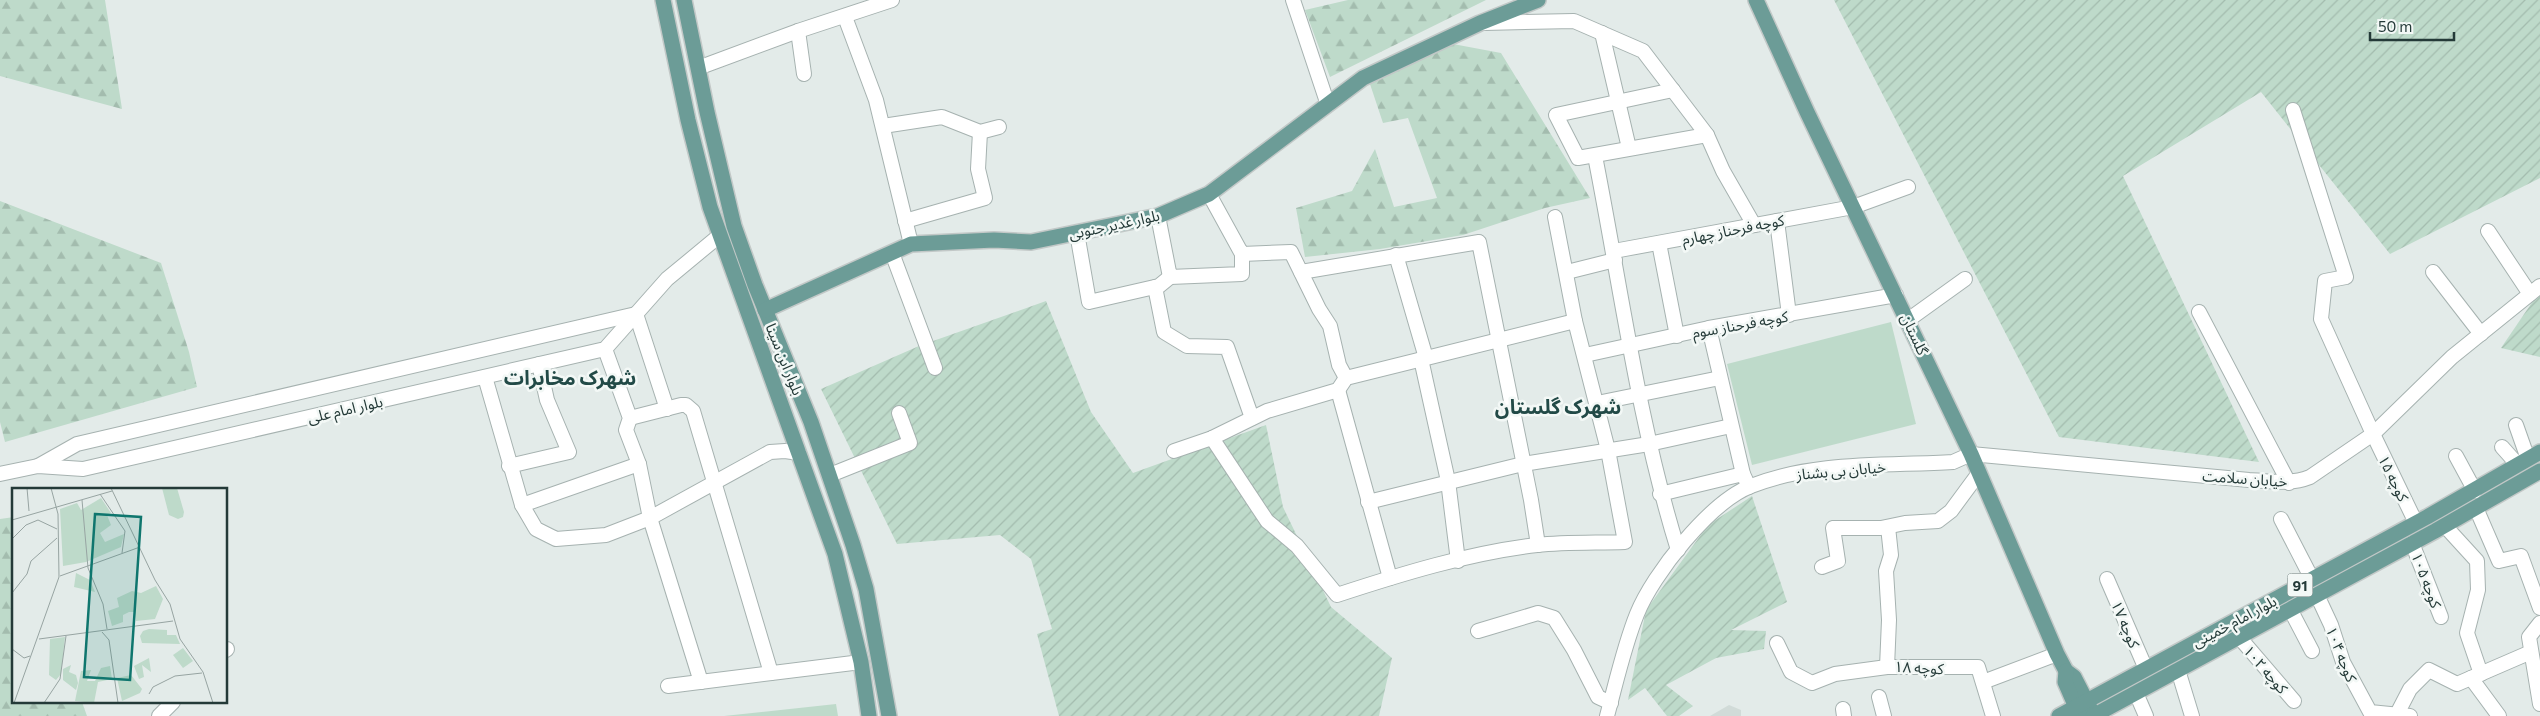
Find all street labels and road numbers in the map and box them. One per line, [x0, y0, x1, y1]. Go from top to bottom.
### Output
street label: بلوار غدیر جنوبی [1067, 206, 1161, 243]
street label: کوچه فرحناز چهارم [1680, 210, 1787, 251]
street label: کوچه فرحناز سوم [1691, 307, 1791, 344]
street label: گلستان [1897, 310, 1933, 359]
street label: بلوار ابن سینا [762, 320, 808, 398]
street label: بلوار امام علی [306, 392, 385, 429]
street label: کوچه ۱۵ [2373, 452, 2413, 506]
street label: خیابان بی بشناز [1794, 457, 1887, 484]
street label: خیابان سلامت [2202, 466, 2288, 491]
street label: کوچه ۱۰۵ [2406, 550, 2446, 612]
road number: 91 [2288, 574, 2312, 596]
street label: بلوار امام خمینی [2189, 591, 2281, 653]
street label: کوچه ۱۷ [2106, 598, 2144, 652]
street label: کوچه ۱۰۴ [2321, 624, 2362, 686]
street label: کوچه ۱۰۲ [2239, 641, 2292, 699]
street label: کوچه ۱۸ [1894, 657, 1945, 679]

